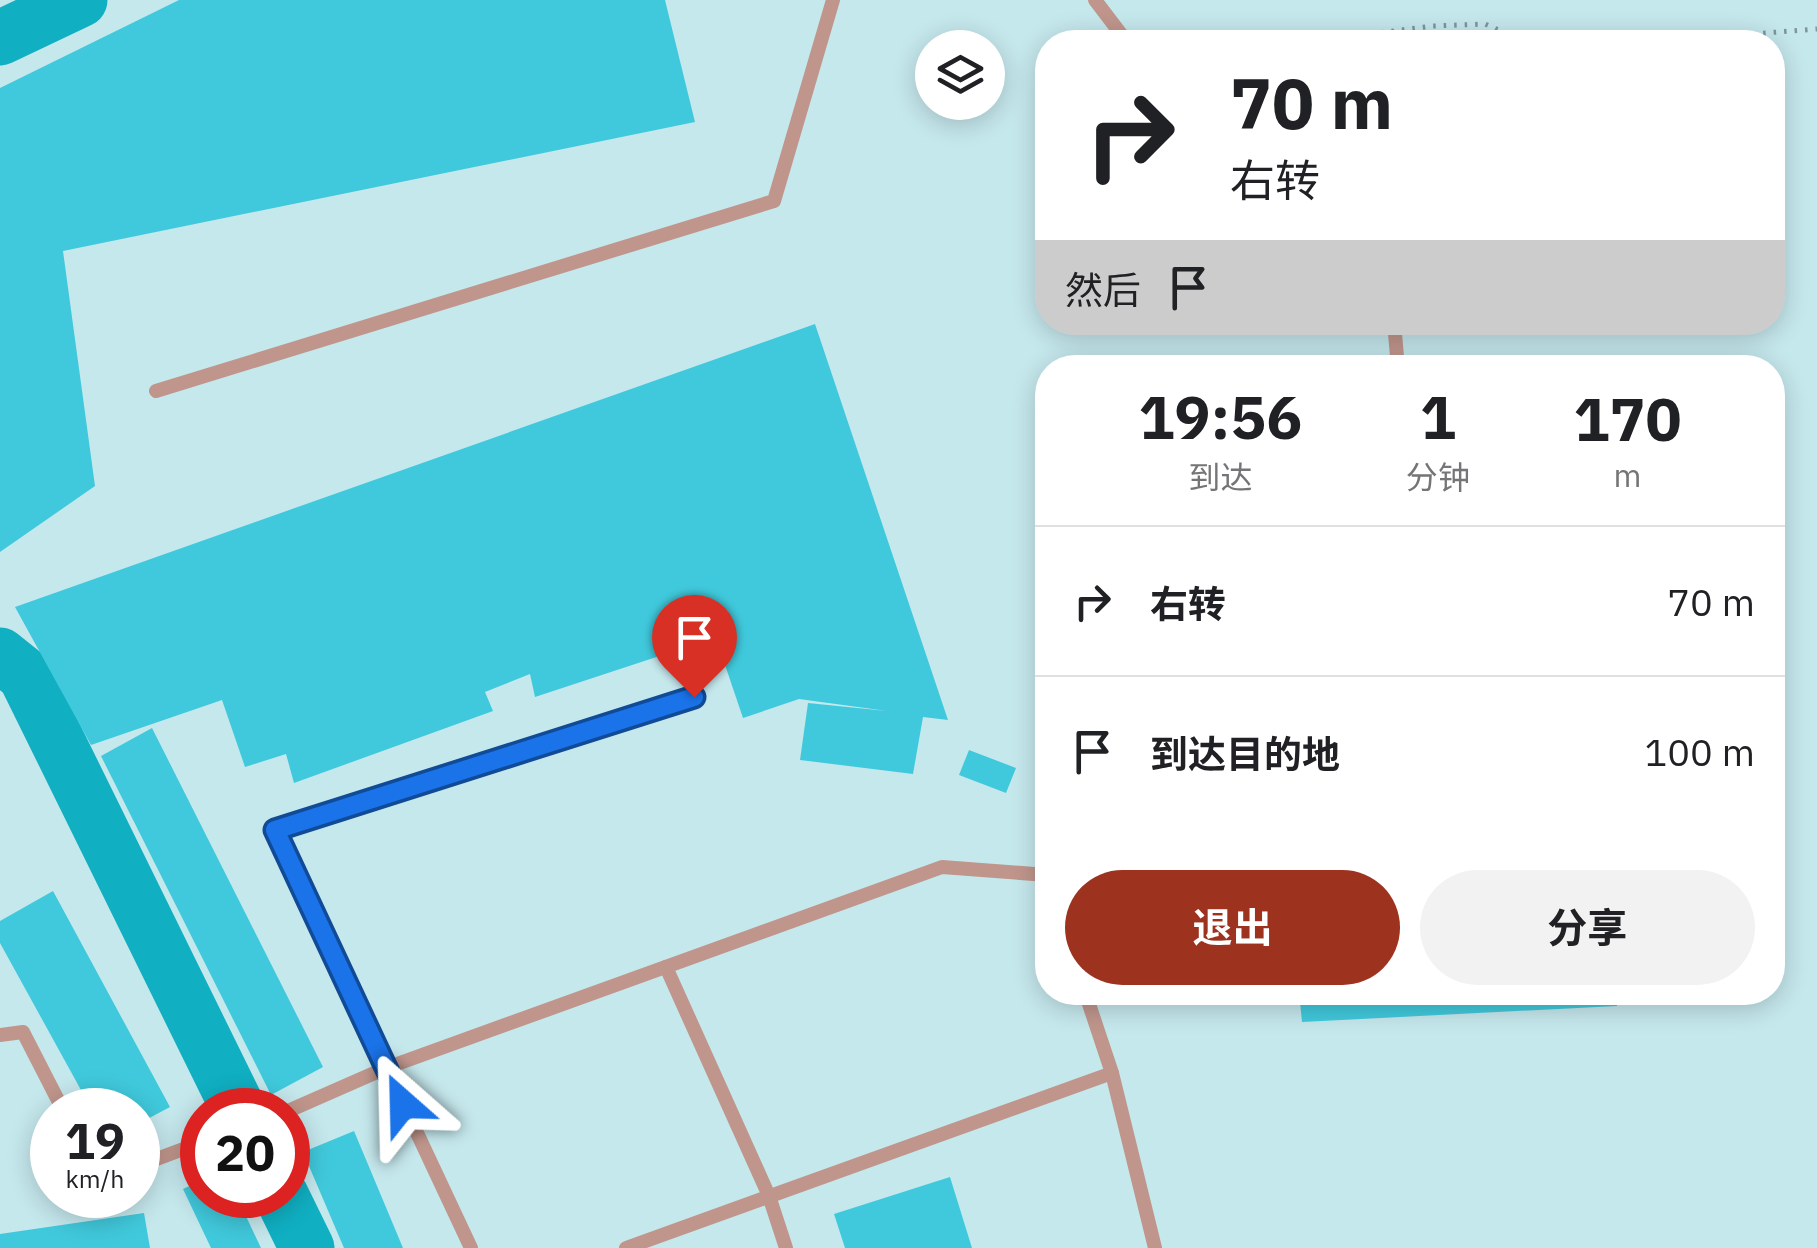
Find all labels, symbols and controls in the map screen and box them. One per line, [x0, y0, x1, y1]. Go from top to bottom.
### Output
map controls [915, 30, 1005, 120]
button: layers [915, 30, 1005, 120]
text: 70 m [1230, 57, 1393, 148]
icon: right [1065, 70, 1195, 200]
text: 右转 [1230, 151, 1320, 209]
icon: arrive [1161, 260, 1216, 315]
text: 然后 [1065, 265, 1141, 314]
text: 19:56 [1139, 377, 1302, 456]
text: 1 [1420, 377, 1456, 456]
text: 170 [1573, 379, 1681, 458]
text: m [1613, 454, 1641, 496]
text: 到达 [1188, 456, 1252, 498]
text: 分钟 [1406, 456, 1470, 498]
icon: right [1065, 574, 1120, 629]
text: 70 m [1667, 577, 1755, 626]
text: 右转 [1150, 579, 1226, 628]
pin [652, 595, 737, 698]
icon: arrive [667, 610, 722, 665]
icon: arrive [1065, 724, 1120, 779]
text: 100 m [1644, 727, 1755, 776]
text: 到达目的地 [1150, 729, 1340, 778]
button: 退出 [1065, 870, 1400, 985]
button: 分享 [1420, 870, 1755, 985]
position arrow [351, 1052, 455, 1156]
speed limit sign: 20 [180, 1088, 310, 1218]
text: 19 [65, 1108, 125, 1173]
text: km/h [66, 1162, 124, 1195]

